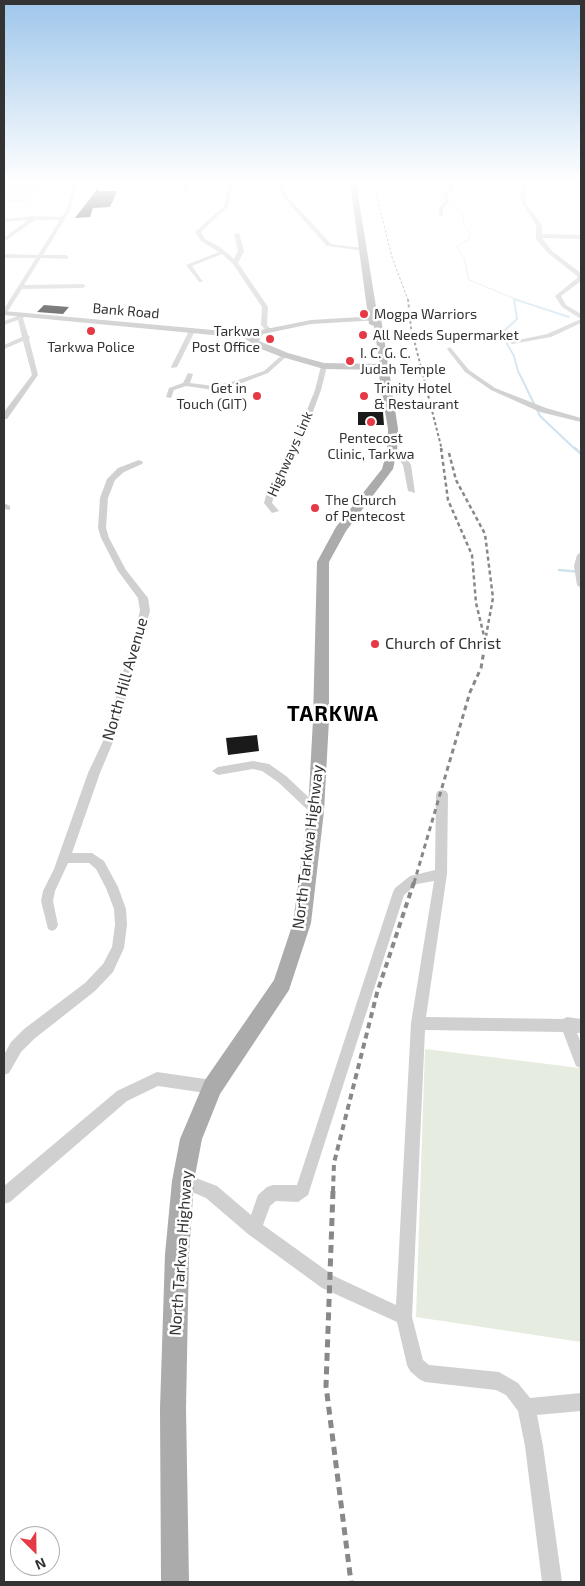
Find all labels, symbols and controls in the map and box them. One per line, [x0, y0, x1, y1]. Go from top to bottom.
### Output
street label: Bank Road [92, 300, 160, 322]
place label: Mogpa Warriors [374, 306, 477, 322]
marker: Mogpa Warriors [358, 308, 370, 320]
place label: Tarkwa Post Office [192, 323, 260, 356]
marker: Tarkwa Police [85, 325, 97, 337]
place label: All Needs Supermarket [373, 327, 519, 343]
marker: All Needs Supermarket [357, 329, 369, 341]
marker: Tarkwa Post Office [264, 333, 276, 345]
place label: Tarkwa Police [47, 339, 135, 355]
place label: I. C. G. C. Judah Temple [360, 345, 446, 378]
marker: I. C. G. C. Judah Temple [344, 355, 356, 367]
place label: Get in Touch (GIT) [176, 380, 247, 412]
place label: Trinity Hotel & Restaurant [374, 380, 459, 412]
marker: Get in Touch (GIT) [251, 390, 263, 402]
marker: Trinity Hotel & Restaurant [358, 390, 370, 402]
street label: Highways Link [264, 409, 316, 499]
marker: Pentecost Clinic, Tarkwa [365, 416, 377, 428]
place label: Pentecost Clinic, Tarkwa [328, 430, 414, 462]
place label: The Church of Pentecost [325, 492, 405, 524]
marker: The Church of Pentecost [309, 502, 321, 514]
street label: North Hill Avenue [98, 615, 152, 743]
place label: Church of Christ [385, 634, 501, 654]
marker: Church of Christ [369, 638, 381, 650]
district label: TARKWA [286, 701, 380, 727]
street label: North Tarkwa Highway [288, 764, 328, 930]
street label: North Tarkwa Highway [166, 1170, 196, 1336]
north arrow [10, 1526, 60, 1576]
text: N [33, 1555, 49, 1574]

